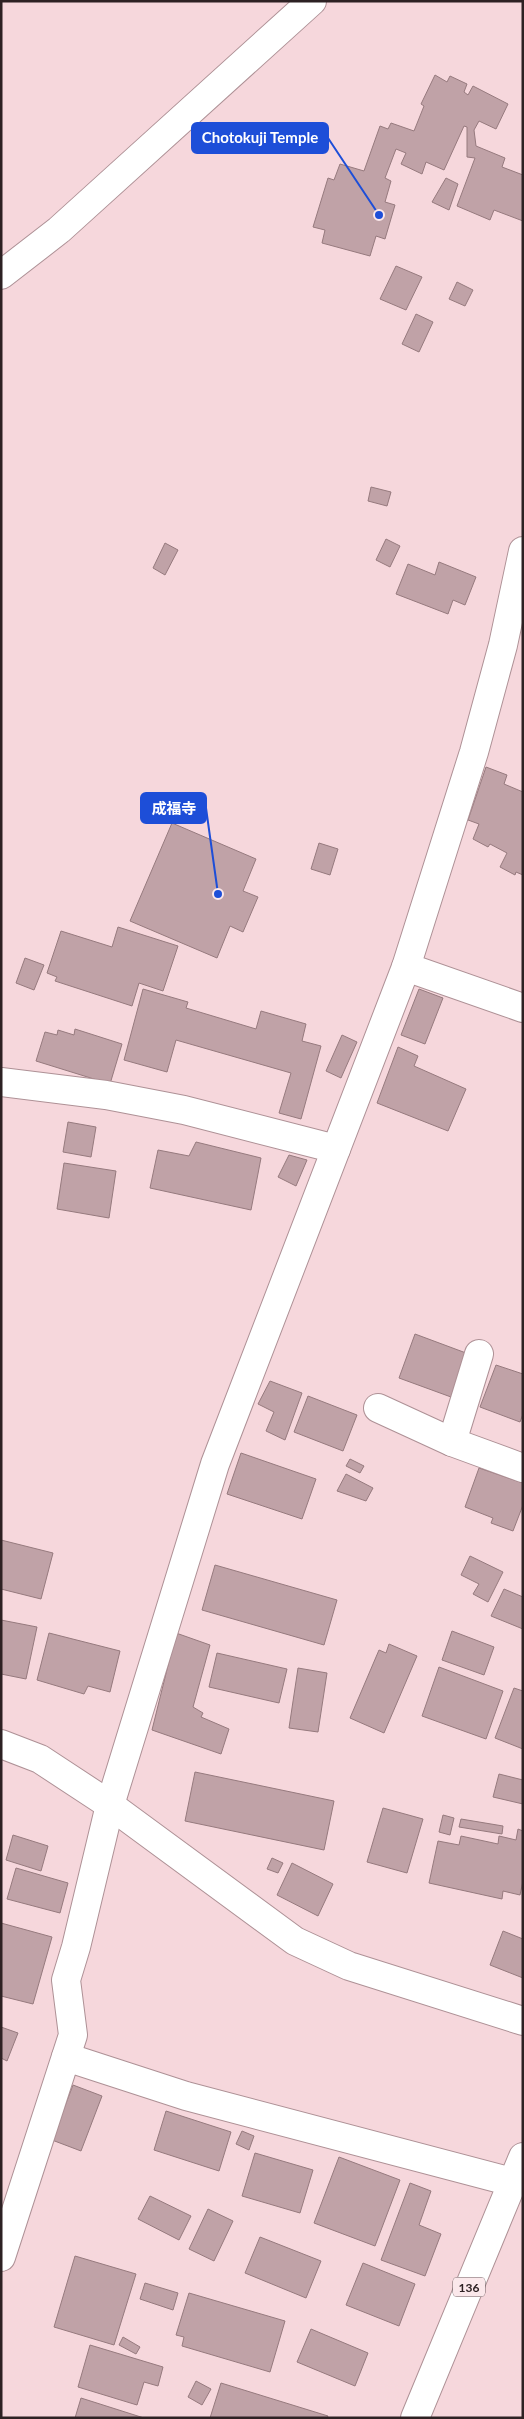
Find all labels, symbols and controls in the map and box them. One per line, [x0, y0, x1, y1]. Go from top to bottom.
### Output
callout: Chotokuji Temple [192, 123, 328, 153]
text: Chotokuji Temple [202, 128, 318, 146]
callout: 成福寺 [141, 793, 206, 823]
text: 成福寺 [151, 799, 197, 817]
road number: 136 [453, 2278, 485, 2296]

